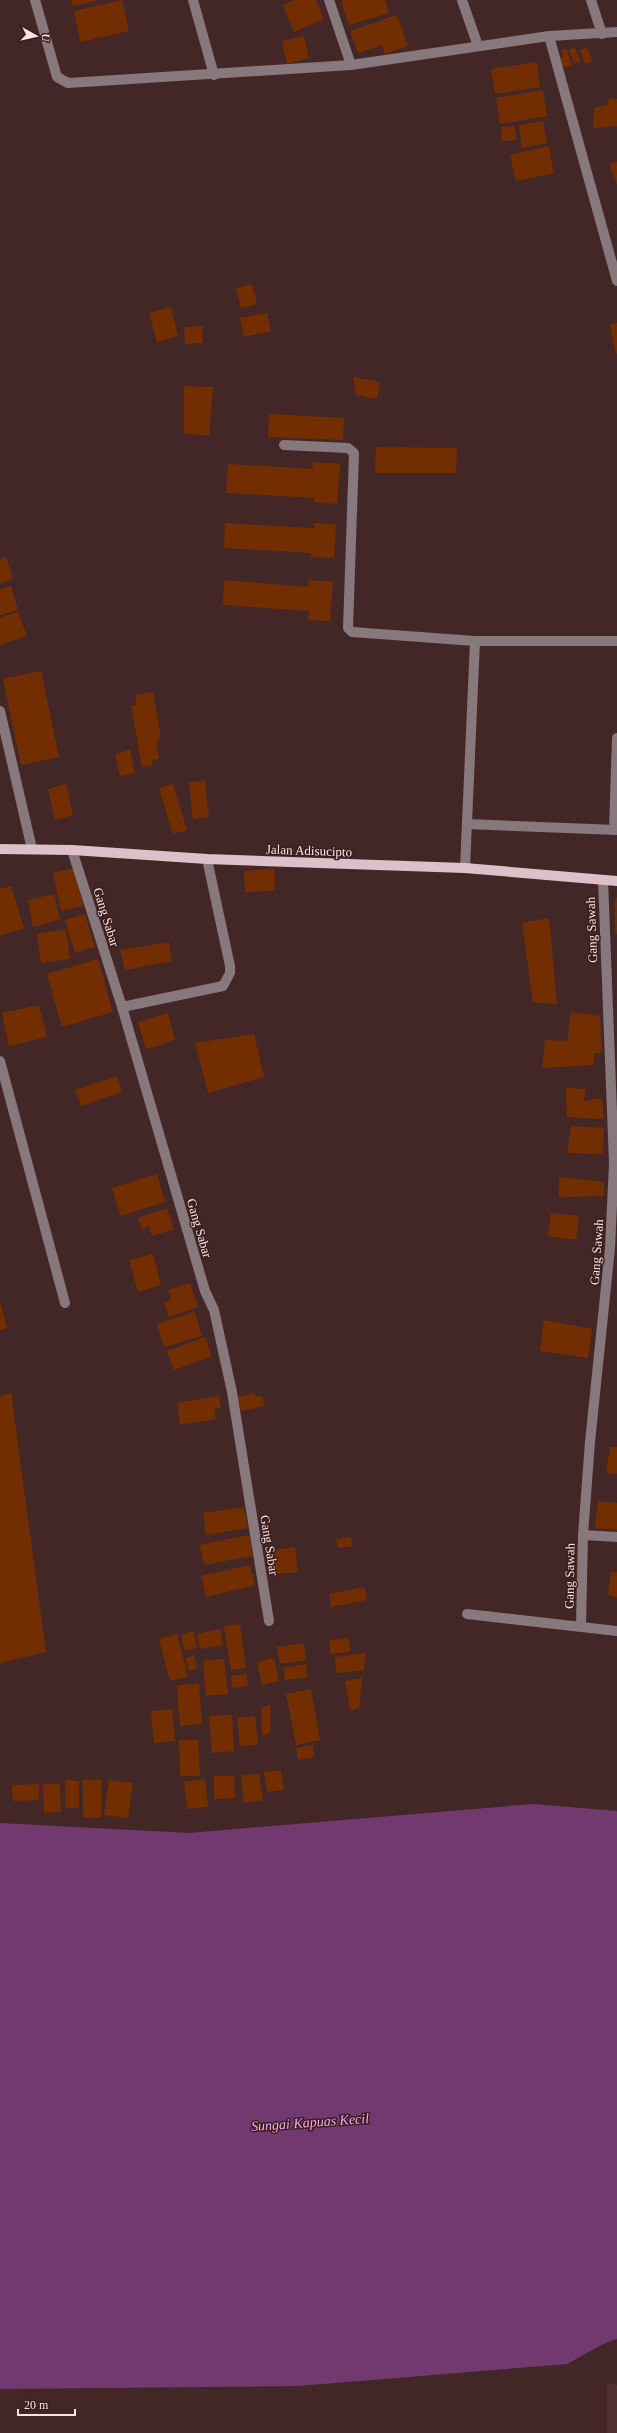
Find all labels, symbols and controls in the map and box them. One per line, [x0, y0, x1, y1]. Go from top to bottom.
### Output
north arrow [16, 16, 56, 56]
text: U [39, 33, 52, 42]
street label: Jalan Adisucipto [266, 841, 352, 860]
street label: Gang Sabar [90, 886, 123, 949]
street label: Gang Sawah [583, 896, 600, 963]
street label: Gang Sabar [184, 1197, 215, 1260]
street label: Gang Sawah [587, 1218, 606, 1286]
street label: Gang Sabar [257, 1514, 282, 1577]
street label: Gang Sawah [561, 1542, 578, 1609]
water label: Sungai Kapuas Kecil [251, 2111, 370, 2134]
scale bar [18, 2391, 75, 2417]
text: 20 m [24, 2398, 49, 2412]

